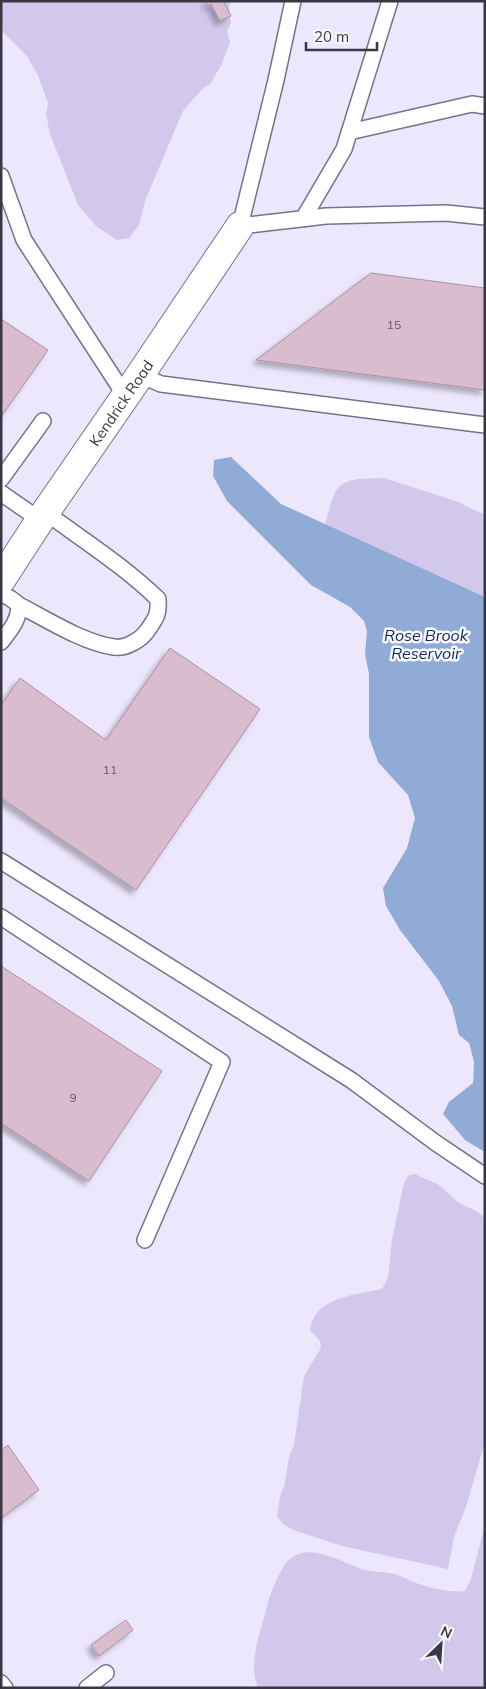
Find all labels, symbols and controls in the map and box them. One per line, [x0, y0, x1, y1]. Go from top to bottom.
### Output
scale bar [306, 20, 377, 52]
text: 20 m [314, 27, 349, 46]
house number: 15 [387, 317, 401, 332]
street label: Kendrick Road [85, 356, 157, 449]
water label: Rose Brook Reservoir [384, 625, 469, 663]
house number: 11 [103, 762, 117, 777]
house number: 9 [69, 1090, 77, 1105]
north arrow [416, 1619, 466, 1669]
text: N [438, 1622, 455, 1643]

